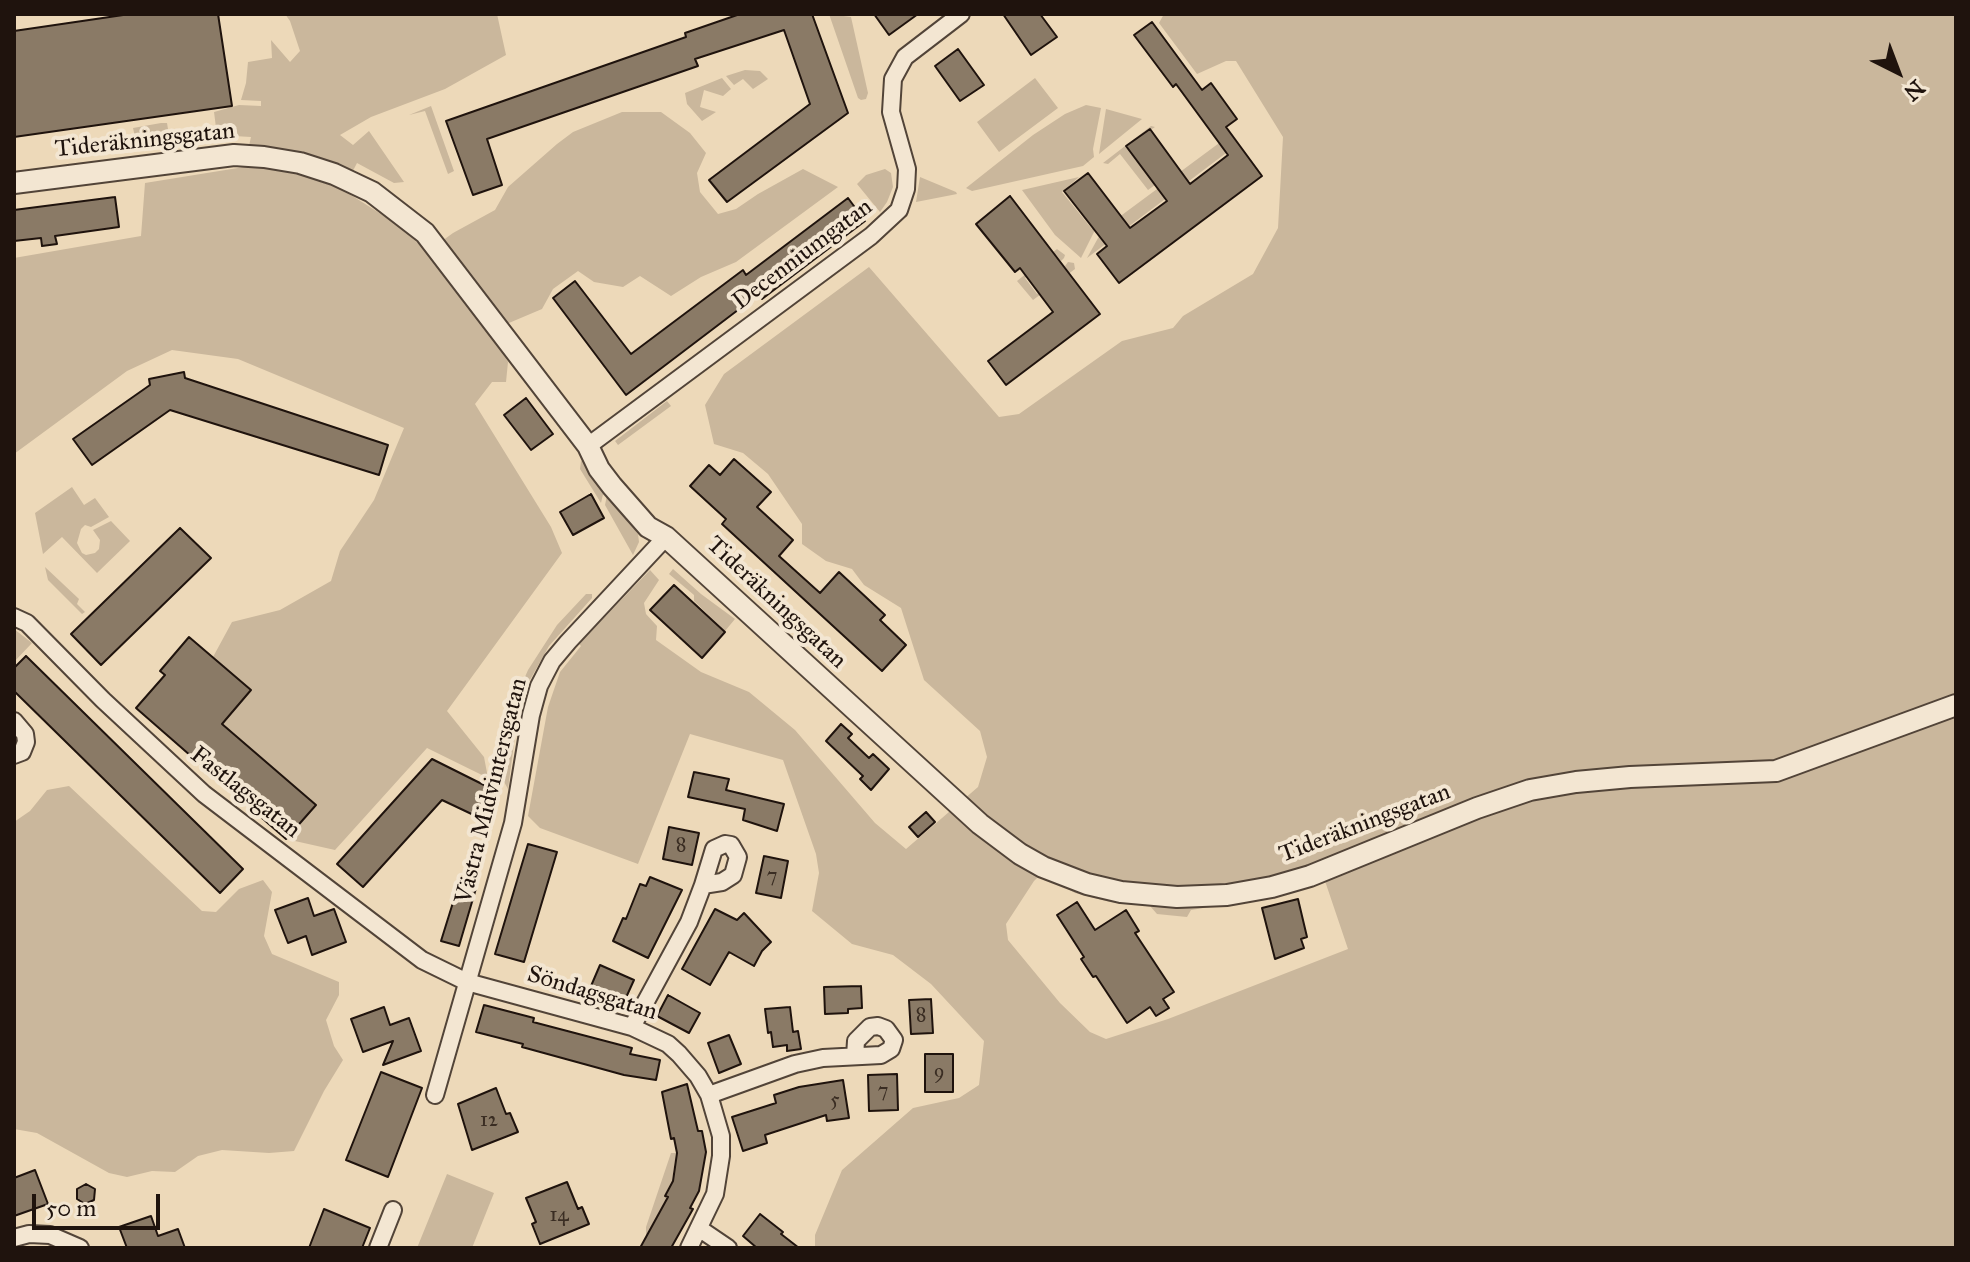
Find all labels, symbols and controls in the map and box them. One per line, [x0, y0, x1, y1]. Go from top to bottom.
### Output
north arrow [1858, 32, 1938, 112]
text: N [1898, 74, 1930, 106]
street label: Tideräkningsgatan [54, 117, 236, 165]
street label: Decenniumgatan [728, 193, 878, 317]
street label: Tideräkningsgatan [700, 531, 852, 675]
street label: Västra Midvintersgatan [450, 675, 534, 907]
street label: Fastlagsgatan [184, 741, 306, 845]
street label: Tideräkningsgatan [1275, 778, 1455, 870]
house number: 8 [676, 834, 686, 858]
house number: 7 [767, 865, 777, 889]
street label: Söndagsgatan [524, 961, 660, 1027]
house number: 8 [916, 1004, 926, 1028]
house number: 9 [934, 1061, 944, 1085]
house number: 7 [878, 1080, 888, 1104]
house number: 5 [830, 1089, 840, 1113]
house number: 12 [480, 1109, 498, 1133]
scale bar [36, 1178, 164, 1228]
text: 50 m [46, 1193, 96, 1223]
house number: 14 [549, 1204, 569, 1228]

